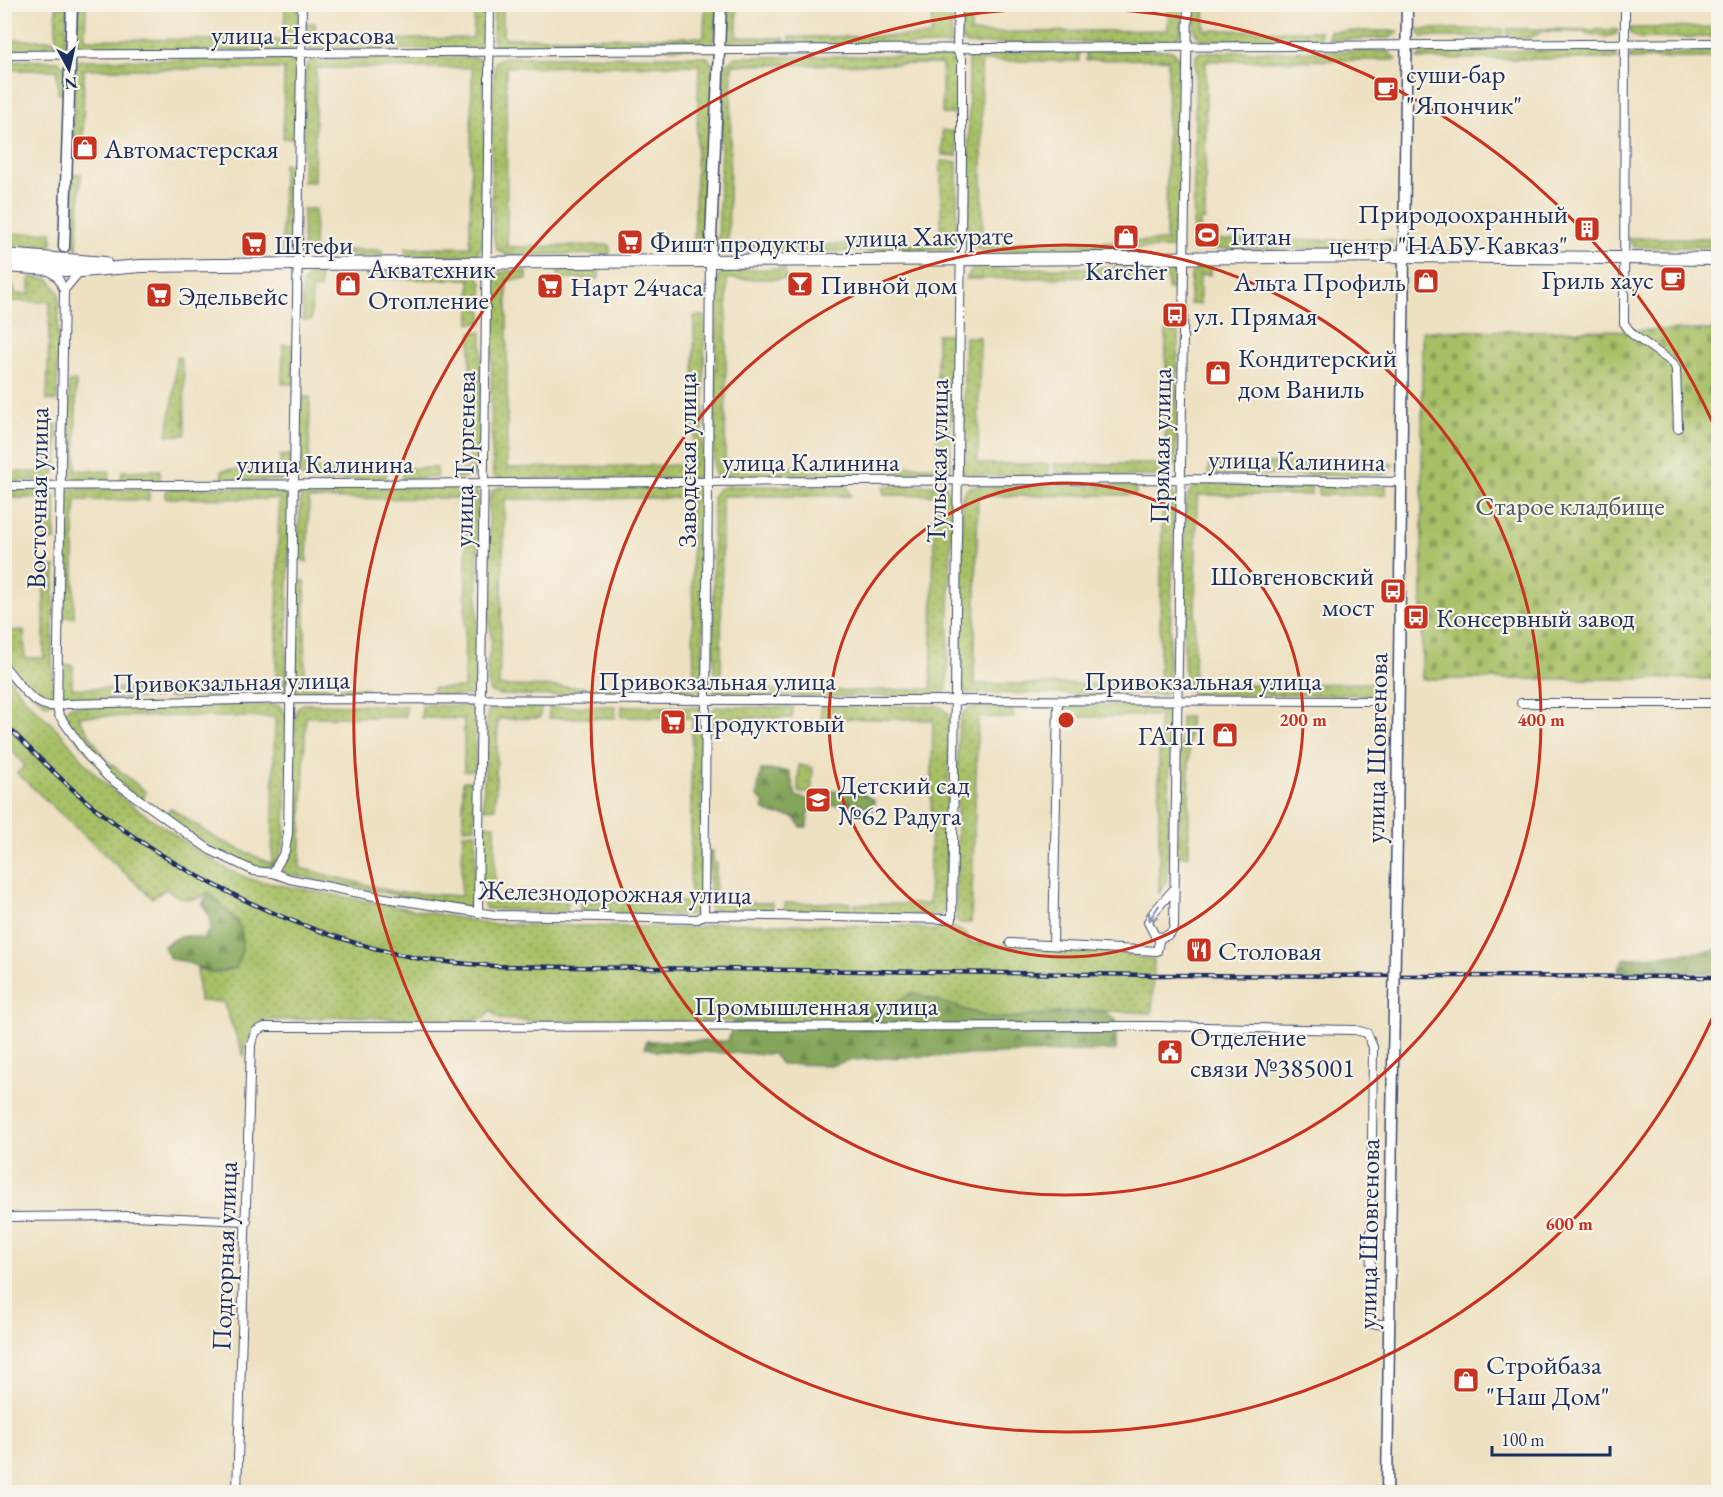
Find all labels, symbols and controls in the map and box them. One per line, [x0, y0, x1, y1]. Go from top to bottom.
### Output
street label: улица Некрасова [211, 17, 395, 52]
north arrow [39, 39, 99, 99]
place label: суши-бар "Япончик" [1406, 56, 1522, 122]
text: N [63, 72, 79, 95]
cafe icon: суши-бар "Япончик" [1371, 74, 1401, 104]
place label: Автомастерская [103, 131, 278, 166]
shop icon: Автомастерская [70, 133, 100, 163]
place label: Природоохранный центр "НАБУ-Кавказ" [1329, 196, 1568, 262]
building icon: Природоохранный центр "НАБУ-Кавказ" [1572, 214, 1602, 244]
street label: улица Хакурате [844, 217, 1014, 255]
place label: Титан [1226, 218, 1292, 253]
sports icon: Титан [1192, 220, 1222, 250]
shop icon: Karcher [1111, 222, 1141, 252]
place label: Фишт продукты [650, 225, 825, 260]
place label: Штефи [274, 227, 353, 262]
supermarket icon: Фишт продукты [615, 227, 645, 257]
supermarket icon: Штефи [239, 229, 269, 259]
place label: Акватехник Отопление [367, 251, 496, 317]
place label: Karcher [1085, 253, 1167, 288]
place label: Гриль хаус [1541, 262, 1654, 297]
place label: Альта Профиль [1233, 264, 1406, 299]
cafe icon: Гриль хаус [1658, 264, 1688, 294]
shop icon: Альта Профиль [1411, 266, 1441, 296]
place label: Пивной дом [820, 267, 958, 302]
shop icon: Акватехник Отопление [333, 269, 363, 299]
place label: Нарт 24часа [570, 269, 703, 304]
bar icon: Пивной дом [785, 269, 815, 299]
supermarket icon: Нарт 24часа [535, 271, 565, 301]
place label: Эдельвейс [178, 278, 288, 313]
supermarket icon: Эдельвейс [144, 280, 174, 310]
place label: ул. Прямая [1194, 298, 1318, 333]
bus stop icon: ул. Прямая [1160, 300, 1190, 330]
place label: Кондитерский дом Ваниль [1238, 340, 1397, 406]
shop icon: Кондитерский дом Ваниль [1203, 358, 1233, 388]
street label: Прямая улица [1141, 367, 1179, 524]
street label: улица Тургенева [445, 370, 483, 548]
street label: Заводская улица [669, 372, 704, 548]
street label: Тульская улица [918, 378, 956, 544]
street label: Восточная улица [18, 406, 56, 589]
street label: улица Калинина [1208, 441, 1386, 479]
street label: улица Калинина [722, 444, 900, 479]
street label: улица Калинина [236, 446, 414, 481]
park label: Старое кладбище [1475, 488, 1665, 523]
place label: Шовгеновский мост [1210, 558, 1374, 624]
bus stop icon: Шовгеновский мост [1378, 576, 1408, 606]
place label: Консервный завод [1436, 600, 1635, 635]
bus stop icon: Консервный завод [1401, 602, 1431, 632]
street label: улица Шовгенова [1357, 652, 1395, 844]
street label: Привокзальная улица [112, 661, 351, 701]
street label: Привокзальная улица [598, 663, 836, 698]
street label: Привокзальная улица [1084, 663, 1322, 698]
place label: Продуктовый [692, 705, 845, 740]
supermarket icon: Продуктовый [658, 707, 688, 737]
text: 200 m [1279, 708, 1327, 731]
text: 400 m [1517, 708, 1565, 731]
centre of rings [1056, 710, 1076, 730]
place label: ГАТП [1138, 718, 1206, 753]
shop icon: ГАТП [1210, 720, 1240, 750]
place label: Детский сад №62 Радуга [838, 767, 970, 833]
school or university icon: Детский сад №62 Радуга [803, 785, 833, 815]
street label: Железнодорожная улица [477, 872, 752, 912]
one-way arrow [1148, 905, 1160, 921]
place label: Столовая [1218, 933, 1322, 968]
restaurant icon: Столовая [1184, 935, 1214, 965]
street label: Промышленная улица [694, 988, 938, 1023]
place label: Отделение связи №385001 [1190, 1019, 1355, 1085]
public building icon: Отделение связи №385001 [1155, 1037, 1185, 1067]
street label: улица Шовгенова [1349, 1138, 1387, 1330]
street label: Подгорная улица [203, 1160, 245, 1351]
text: 600 m [1545, 1212, 1593, 1235]
place label: Стройбаза "Наш Дом" [1486, 1347, 1610, 1413]
shop icon: Стройбаза "Наш Дом" [1451, 1365, 1481, 1395]
scale bar [1492, 1419, 1610, 1457]
text: 100 m [1501, 1428, 1545, 1451]

